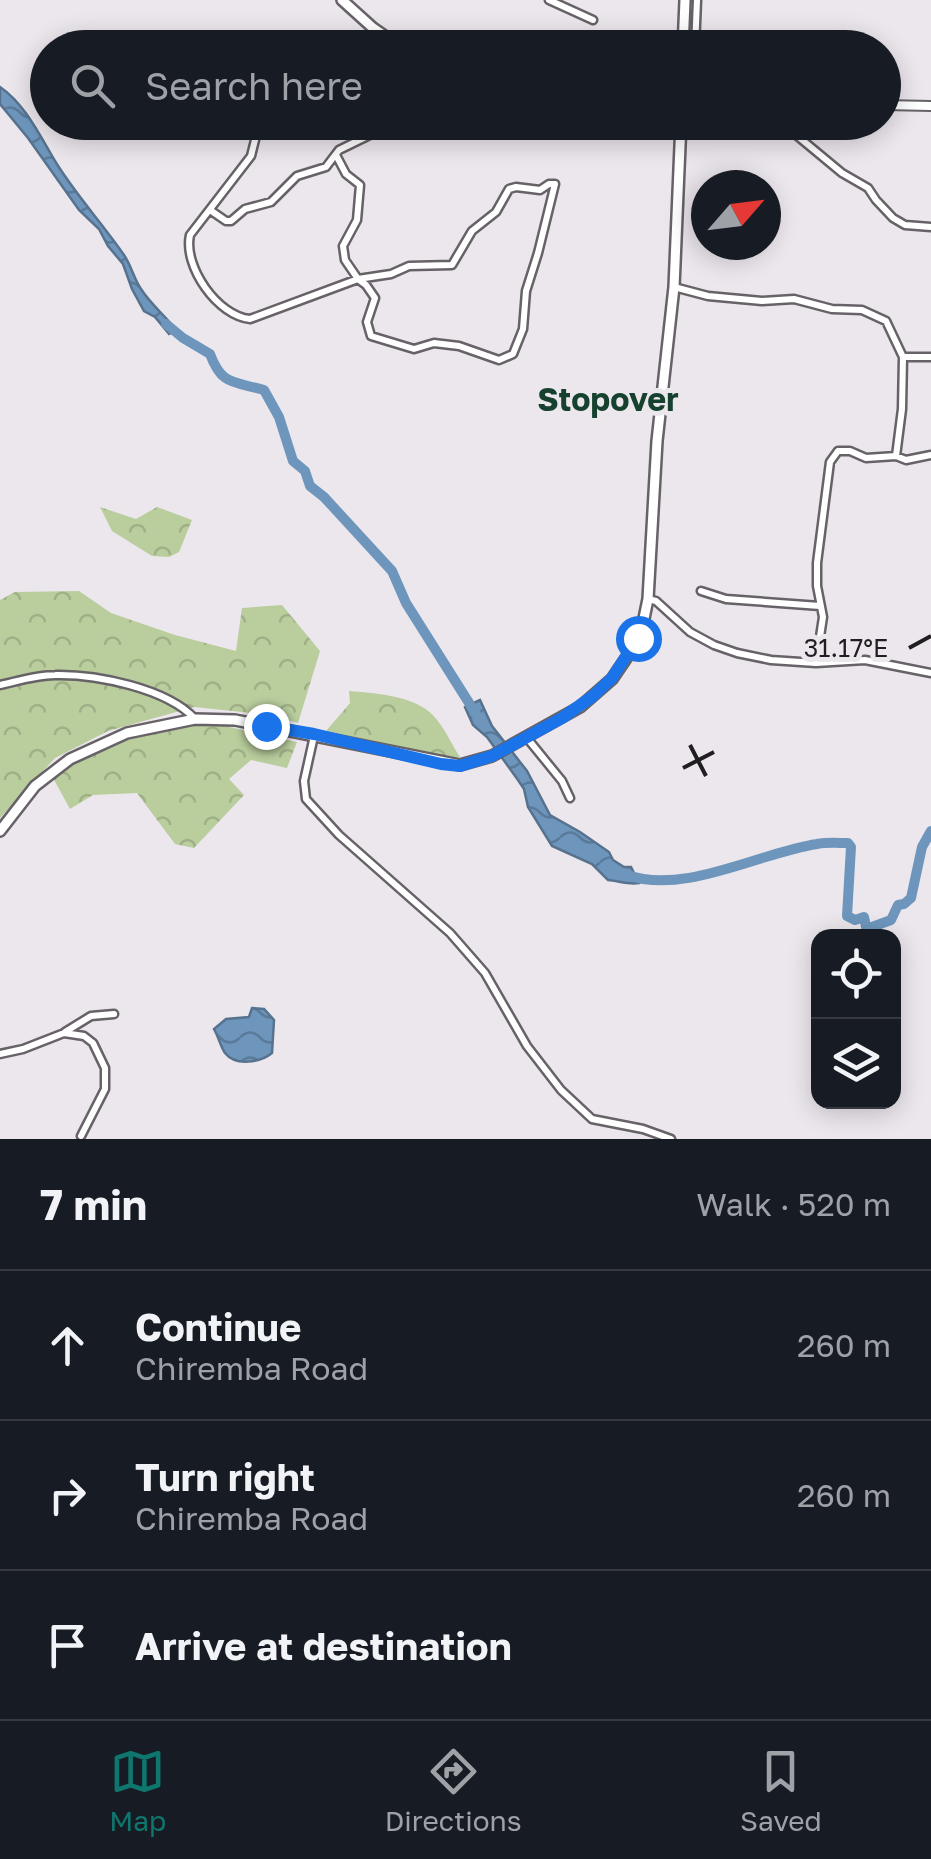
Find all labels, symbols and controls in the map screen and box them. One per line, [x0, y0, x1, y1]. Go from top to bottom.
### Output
search box [30, 30, 901, 140]
icon: search [65, 58, 120, 113]
text: Search here [145, 63, 363, 108]
north arrow [691, 170, 781, 260]
district label: Stopover [537, 380, 679, 418]
route start [616, 616, 662, 662]
text: 31.17°E [804, 632, 888, 663]
route end [244, 704, 290, 750]
map controls [811, 929, 901, 1109]
button: locate [811, 929, 901, 1019]
button: layers [811, 1019, 901, 1109]
text: 7 min [40, 1179, 147, 1229]
text: Walk · 520 m [696, 1185, 891, 1223]
text: Continue [135, 1304, 301, 1349]
icon: ahead [40, 1318, 95, 1373]
text: 260 m [797, 1326, 891, 1364]
text: Chiremba Road [135, 1349, 368, 1387]
text: Turn right [135, 1454, 315, 1499]
icon: right [40, 1468, 95, 1523]
text: 260 m [797, 1476, 891, 1514]
text: Chiremba Road [135, 1499, 368, 1537]
icon: arrive [40, 1618, 95, 1673]
text: Arrive at destination [135, 1623, 512, 1668]
tab: Map [109, 1744, 166, 1837]
tab: Directions [385, 1744, 522, 1837]
tab: Saved [740, 1744, 822, 1837]

